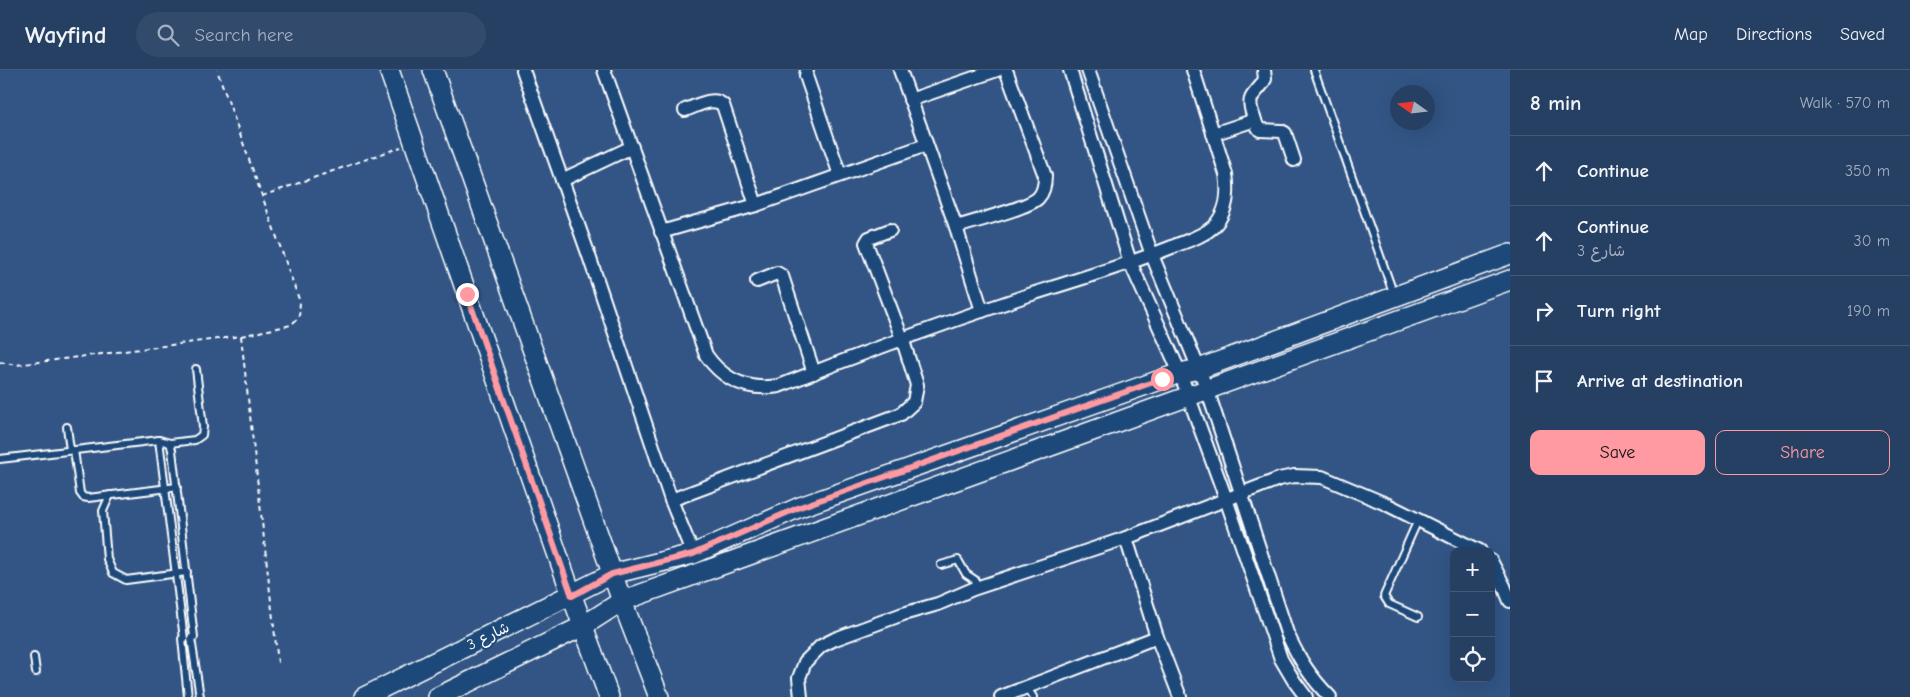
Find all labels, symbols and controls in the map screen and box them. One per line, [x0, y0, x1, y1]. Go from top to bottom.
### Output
search box [136, 12, 486, 57]
text: Wayfind [25, 21, 106, 49]
icon: search [154, 21, 182, 49]
text: Search here [194, 24, 293, 46]
text: Map [1674, 24, 1708, 45]
text: Directions [1736, 24, 1812, 45]
text: Saved [1840, 24, 1885, 45]
north arrow [1390, 85, 1435, 130]
text: 8 min [1530, 91, 1581, 115]
text: Walk · 570 m [1800, 94, 1890, 112]
icon: ahead [1530, 157, 1558, 185]
text: Continue [1577, 160, 1649, 182]
text: 350 m [1845, 162, 1890, 180]
text: Continue [1577, 216, 1649, 238]
icon: ahead [1530, 227, 1558, 255]
text: 30 m [1854, 232, 1890, 250]
text: شارع 3 [1577, 242, 1625, 260]
route end [456, 283, 479, 306]
icon: right [1530, 297, 1558, 325]
text: Turn right [1577, 300, 1661, 322]
text: 190 m [1847, 302, 1890, 320]
icon: arrive [1530, 367, 1558, 395]
route start [1151, 368, 1174, 391]
text: Arrive at destination [1577, 370, 1743, 392]
button: Save [1530, 430, 1705, 475]
button: Share [1715, 430, 1890, 475]
map controls [1450, 547, 1495, 682]
button: + [1450, 547, 1495, 592]
button: − [1450, 592, 1495, 637]
street label: شارع 3 [464, 618, 513, 655]
button: locate [1450, 637, 1495, 682]

